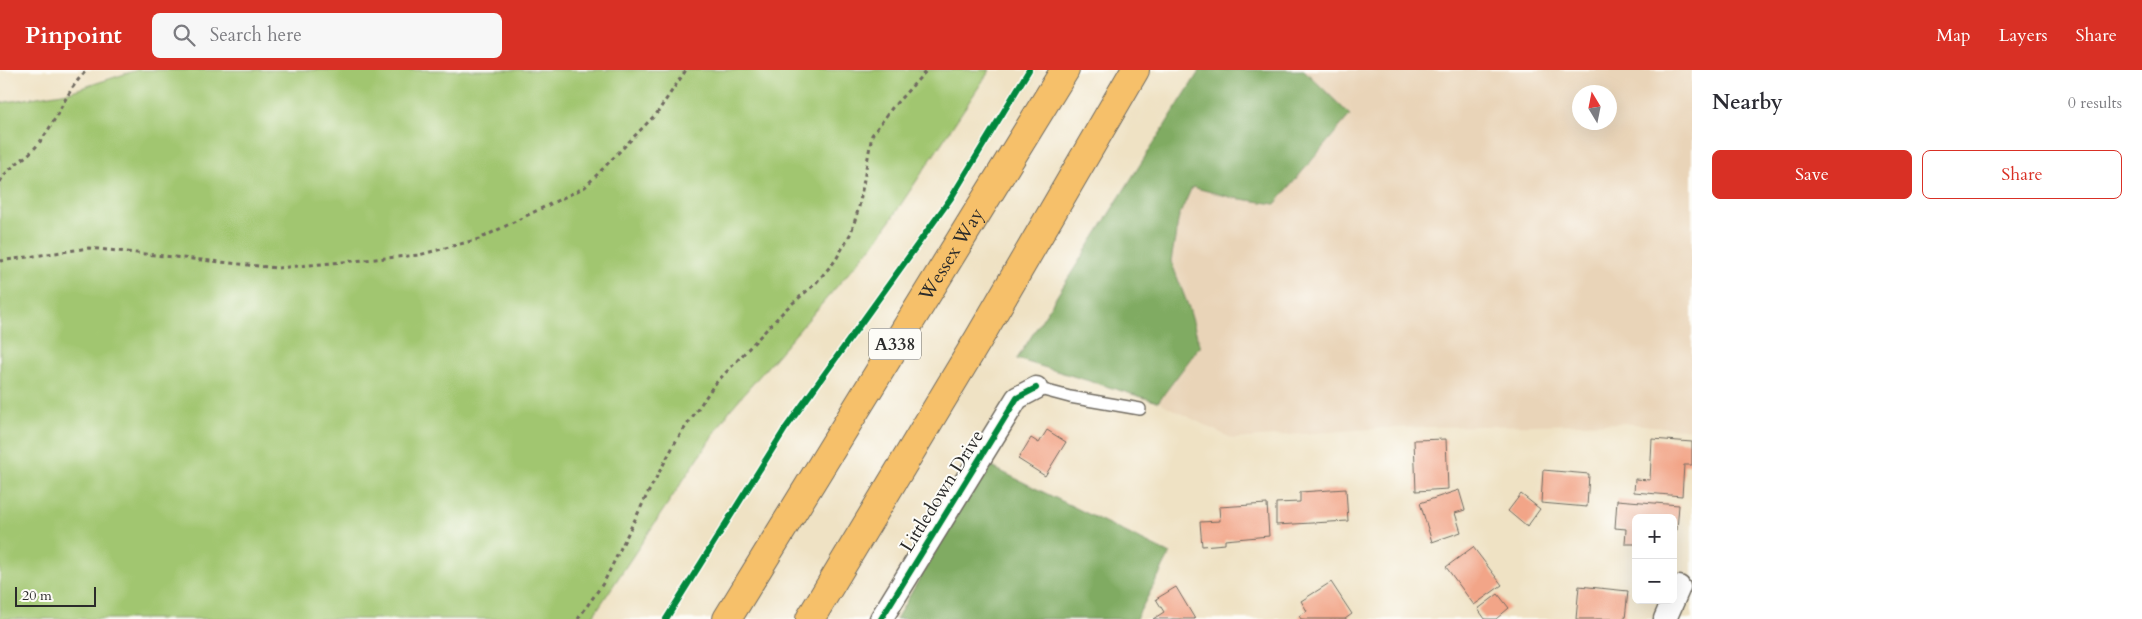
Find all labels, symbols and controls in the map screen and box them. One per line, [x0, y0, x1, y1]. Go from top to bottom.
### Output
search box [152, 13, 502, 58]
text: Pinpoint [25, 19, 122, 52]
icon: search [170, 21, 198, 49]
text: Search here [210, 22, 302, 48]
text: Map [1936, 23, 1971, 48]
text: Layers [1999, 23, 2048, 48]
text: Share [2076, 23, 2117, 48]
north arrow [1572, 85, 1617, 130]
text: Nearby [1712, 88, 1783, 117]
text: 0 results [2068, 92, 2122, 114]
button: Save [1712, 150, 1912, 199]
button: Share [1922, 150, 2122, 199]
street label: Wessex Way [912, 203, 990, 307]
road number: A338 [869, 328, 921, 360]
street label: Littledown Drive [894, 425, 990, 557]
map controls [1632, 514, 1677, 604]
button: + [1632, 514, 1677, 559]
button: − [1632, 559, 1677, 604]
scale bar [15, 584, 96, 607]
text: 20 m [22, 586, 52, 605]

